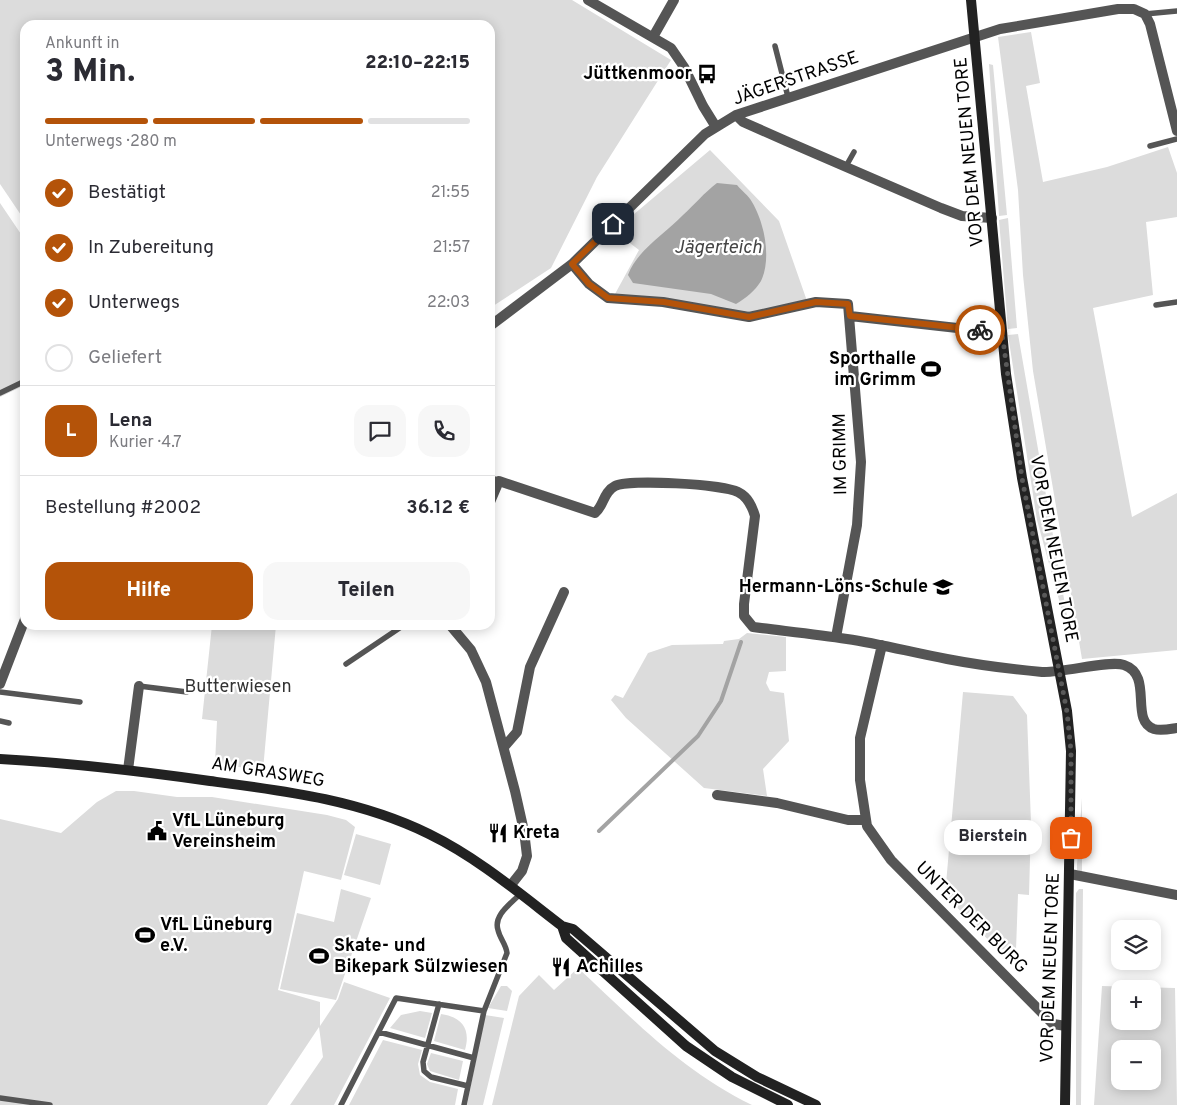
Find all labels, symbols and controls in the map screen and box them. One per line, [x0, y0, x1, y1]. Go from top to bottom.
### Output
text: Ankunft in [45, 34, 120, 54]
street label: JÄGERSTRASSE [729, 45, 862, 111]
text: 22:10–22:15 [365, 51, 470, 75]
text: 3 Min. [45, 53, 135, 93]
street label: VOR DEM NEUEN TORE [950, 56, 990, 248]
place label: Jüttkenmoor [583, 63, 692, 86]
bus stop icon: Jüttkenmoor [696, 63, 718, 85]
text: Unterwegs · 280 m [45, 132, 177, 152]
icon: check [45, 179, 73, 207]
text: Bestätigt [88, 181, 166, 205]
text: 21:55 [431, 183, 470, 203]
pin [592, 203, 634, 245]
icon: home [599, 210, 627, 238]
icon: check [45, 234, 73, 262]
text: In Zubereitung [88, 236, 214, 260]
water label: Jägerteich [674, 236, 763, 260]
text: 21:57 [433, 238, 470, 258]
icon: check [45, 289, 73, 317]
text: Unterwegs [88, 291, 180, 315]
text: 22:03 [427, 293, 470, 313]
courier [955, 305, 1005, 355]
icon: bike [966, 316, 994, 344]
text: Geliefert [88, 346, 162, 370]
place label: Sporthalle im Grimm [829, 348, 916, 392]
sports icon: Sporthalle im Grimm [920, 358, 942, 380]
button: chat [354, 405, 406, 457]
button: phone [418, 405, 470, 457]
text: Lena [109, 409, 152, 433]
street label: IM GRIMM [829, 413, 853, 495]
text: L [66, 419, 76, 443]
text: Kurier · 4.7 [109, 433, 182, 453]
street label: VOR DEM NEUEN TORE [1024, 453, 1082, 645]
text: Bestellung #2002 [45, 496, 201, 520]
text: 36.12 € [406, 496, 470, 520]
button: Hilfe [45, 562, 253, 620]
button: Teilen [263, 562, 470, 620]
place label: Hermann-Löns-Schule [739, 576, 928, 599]
school or university icon: Hermann-Löns-Schule [932, 576, 954, 598]
park label: Butterwiesen [184, 676, 292, 699]
street label: AM GRASWEG [210, 753, 326, 793]
place label: VfL Lüneburg Vereinsheim [172, 810, 285, 854]
pin [1050, 817, 1092, 859]
public building icon: VfL Lüneburg Vereinsheim [146, 820, 168, 842]
callout: Bierstein [944, 820, 1041, 856]
restaurant icon: Kreta [487, 822, 509, 844]
place label: Kreta [513, 822, 560, 845]
icon: bag [1057, 824, 1085, 852]
text: Bierstein [959, 827, 1027, 847]
street label: UNTER DER BURG [910, 857, 1032, 979]
street label: VOR DEM NEUEN TORE [1036, 872, 1066, 1064]
place label: VfL Lüneburg e.V. [160, 914, 273, 958]
map controls [1111, 920, 1161, 1090]
button: layers [1111, 920, 1161, 970]
sports icon: VfL Lüneburg e.V. [134, 924, 156, 946]
place label: Skate- und Bikepark Sülzwiesen [334, 935, 508, 979]
sports icon: Skate- und Bikepark Sülzwiesen [308, 945, 330, 967]
restaurant icon: Achilles [550, 956, 572, 978]
place label: Achilles [576, 956, 643, 979]
button: + [1111, 980, 1161, 1030]
button: − [1111, 1040, 1161, 1090]

